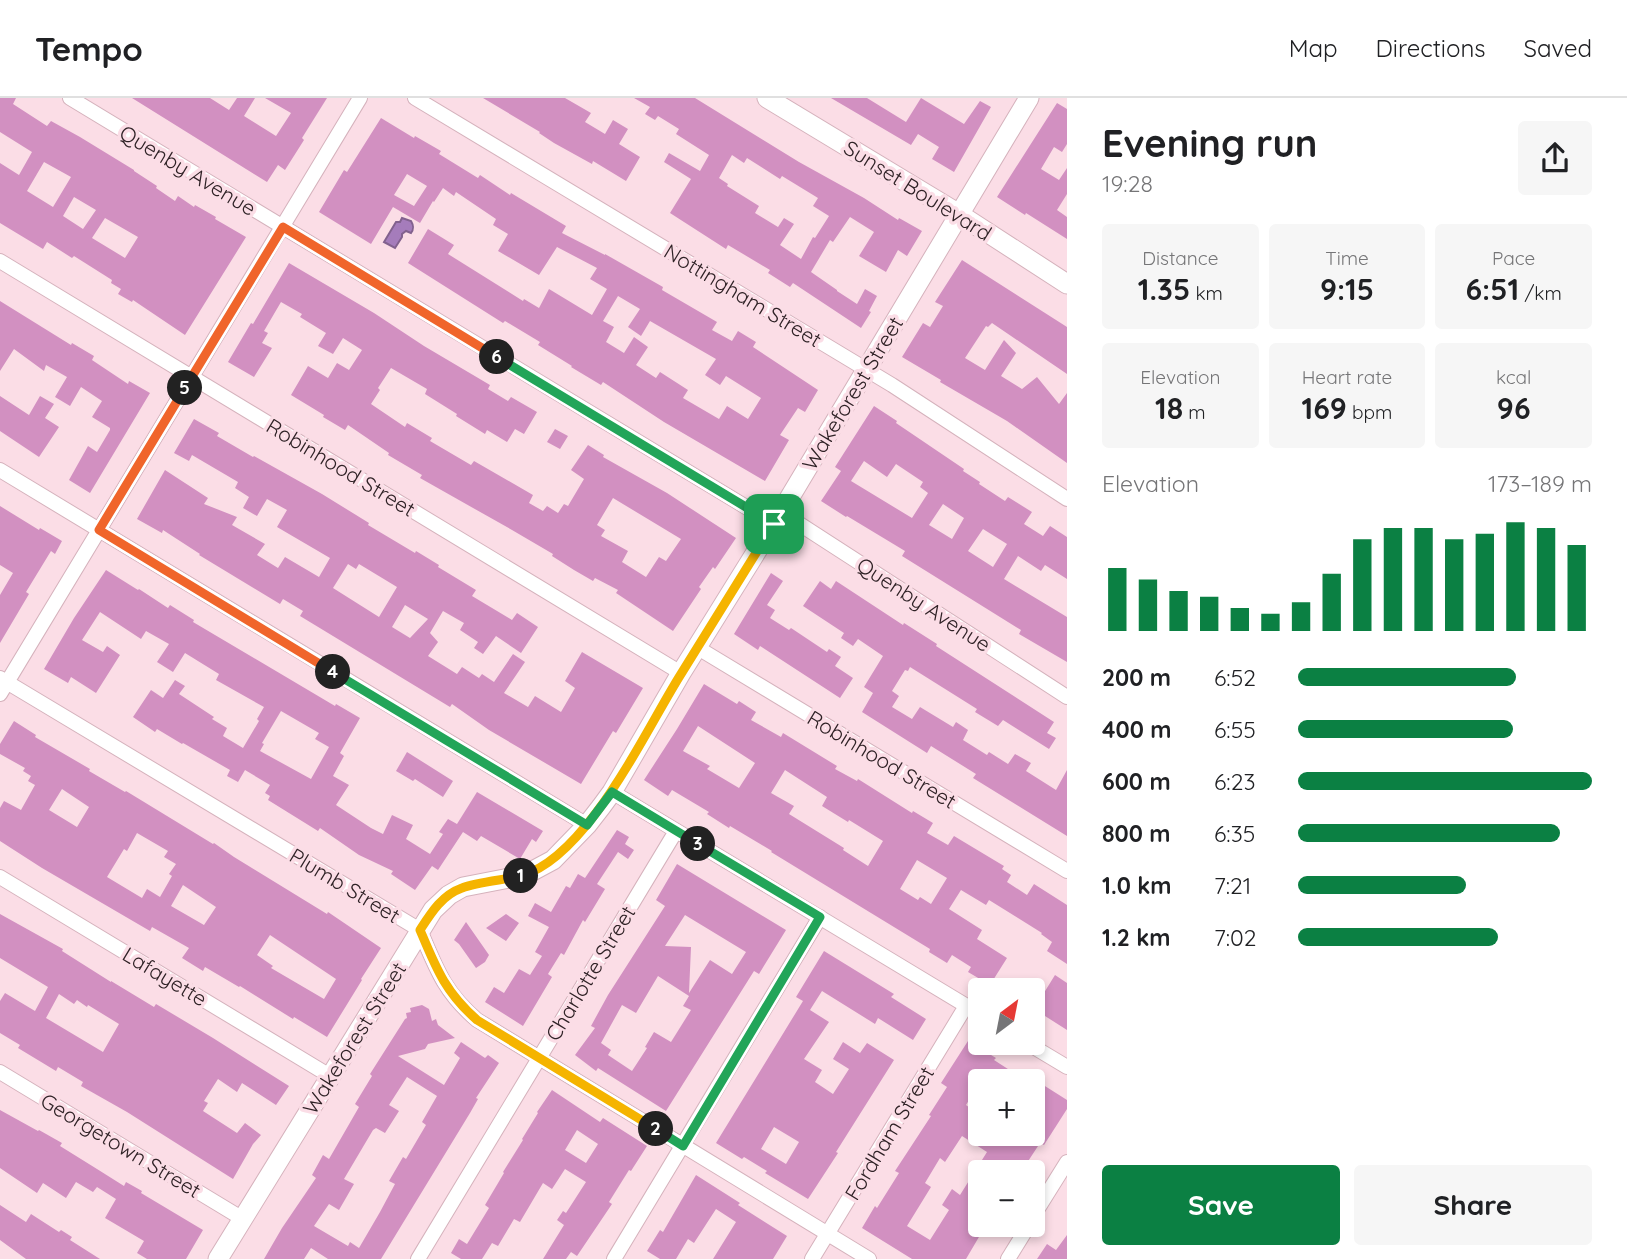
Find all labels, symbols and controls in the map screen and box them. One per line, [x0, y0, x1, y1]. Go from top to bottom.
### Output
text: Tempo [35, 28, 143, 69]
text: Map [1289, 33, 1338, 63]
text: Directions [1376, 33, 1486, 63]
text: Saved [1524, 33, 1592, 63]
street label: Quenby Avenue [115, 119, 261, 221]
text: Evening run [1102, 119, 1317, 167]
button: share [1518, 121, 1592, 195]
street label: Sunset Boulevard [839, 134, 997, 246]
text: 19:28 [1102, 169, 1153, 198]
street label: Nottingham Street [660, 238, 826, 352]
text: Distance [1142, 246, 1218, 270]
text: Time [1325, 246, 1369, 270]
text: Pace [1492, 246, 1535, 270]
text: 1.35 [1138, 270, 1190, 308]
text: 9:15 [1320, 270, 1374, 308]
text: 6:51 [1465, 270, 1519, 308]
text: km [1190, 281, 1223, 305]
text: /km [1519, 281, 1562, 305]
street label: Wakeforest Street [796, 312, 908, 474]
pin: 6 [480, 340, 514, 374]
text: 6 [491, 344, 502, 368]
text: Elevation [1140, 365, 1220, 389]
text: Heart rate [1302, 365, 1392, 389]
text: kcal [1496, 365, 1531, 389]
pin: 5 [168, 370, 202, 406]
text: 5 [179, 375, 190, 399]
text: 18 [1155, 389, 1183, 427]
text: 169 [1302, 389, 1347, 427]
text: 96 [1497, 389, 1530, 427]
text: m [1183, 400, 1206, 424]
text: bpm [1347, 400, 1392, 424]
street label: Robinhood Street [262, 412, 420, 522]
text: Elevation [1102, 469, 1199, 498]
text: 173–189 m [1488, 469, 1592, 498]
pin [744, 494, 804, 554]
icon: arrive [755, 505, 793, 543]
street label: Quenby Avenue [852, 551, 996, 657]
pin: 4 [316, 654, 350, 690]
text: 4 [327, 659, 338, 683]
text: 200 m [1102, 663, 1171, 692]
text: 6:52 [1214, 663, 1256, 692]
street label: Robinhood Street [803, 704, 961, 814]
text: 400 m [1102, 715, 1171, 744]
text: 6:55 [1214, 715, 1256, 744]
text: 600 m [1102, 767, 1171, 796]
text: 6:23 [1214, 767, 1255, 796]
text: 800 m [1102, 819, 1171, 848]
text: 6:35 [1214, 819, 1255, 848]
pin: 3 [680, 826, 716, 862]
text: 3 [692, 831, 703, 855]
street label: Plumb Street [285, 842, 405, 928]
pin: 1 [504, 858, 538, 894]
text: 1 [517, 863, 524, 887]
text: 1.0 km [1102, 871, 1172, 900]
text: 7:21 [1214, 871, 1251, 900]
street label: Charlotte Street [539, 901, 641, 1045]
text: 1.2 km [1102, 923, 1171, 952]
text: 7:02 [1214, 923, 1257, 952]
street label: Lafayette [118, 941, 212, 1011]
street label: Wakeforest Street [297, 957, 411, 1119]
north arrow [968, 978, 1045, 1055]
map controls [968, 978, 1045, 1237]
street label: Fordham Street [839, 1061, 939, 1205]
button: + [968, 1069, 1045, 1146]
street label: Georgetown Street [36, 1087, 206, 1203]
pin: 2 [638, 1112, 674, 1146]
text: 2 [650, 1116, 661, 1140]
button: − [968, 1160, 1045, 1237]
button: Save [1102, 1165, 1340, 1245]
button: Share [1354, 1165, 1592, 1245]

